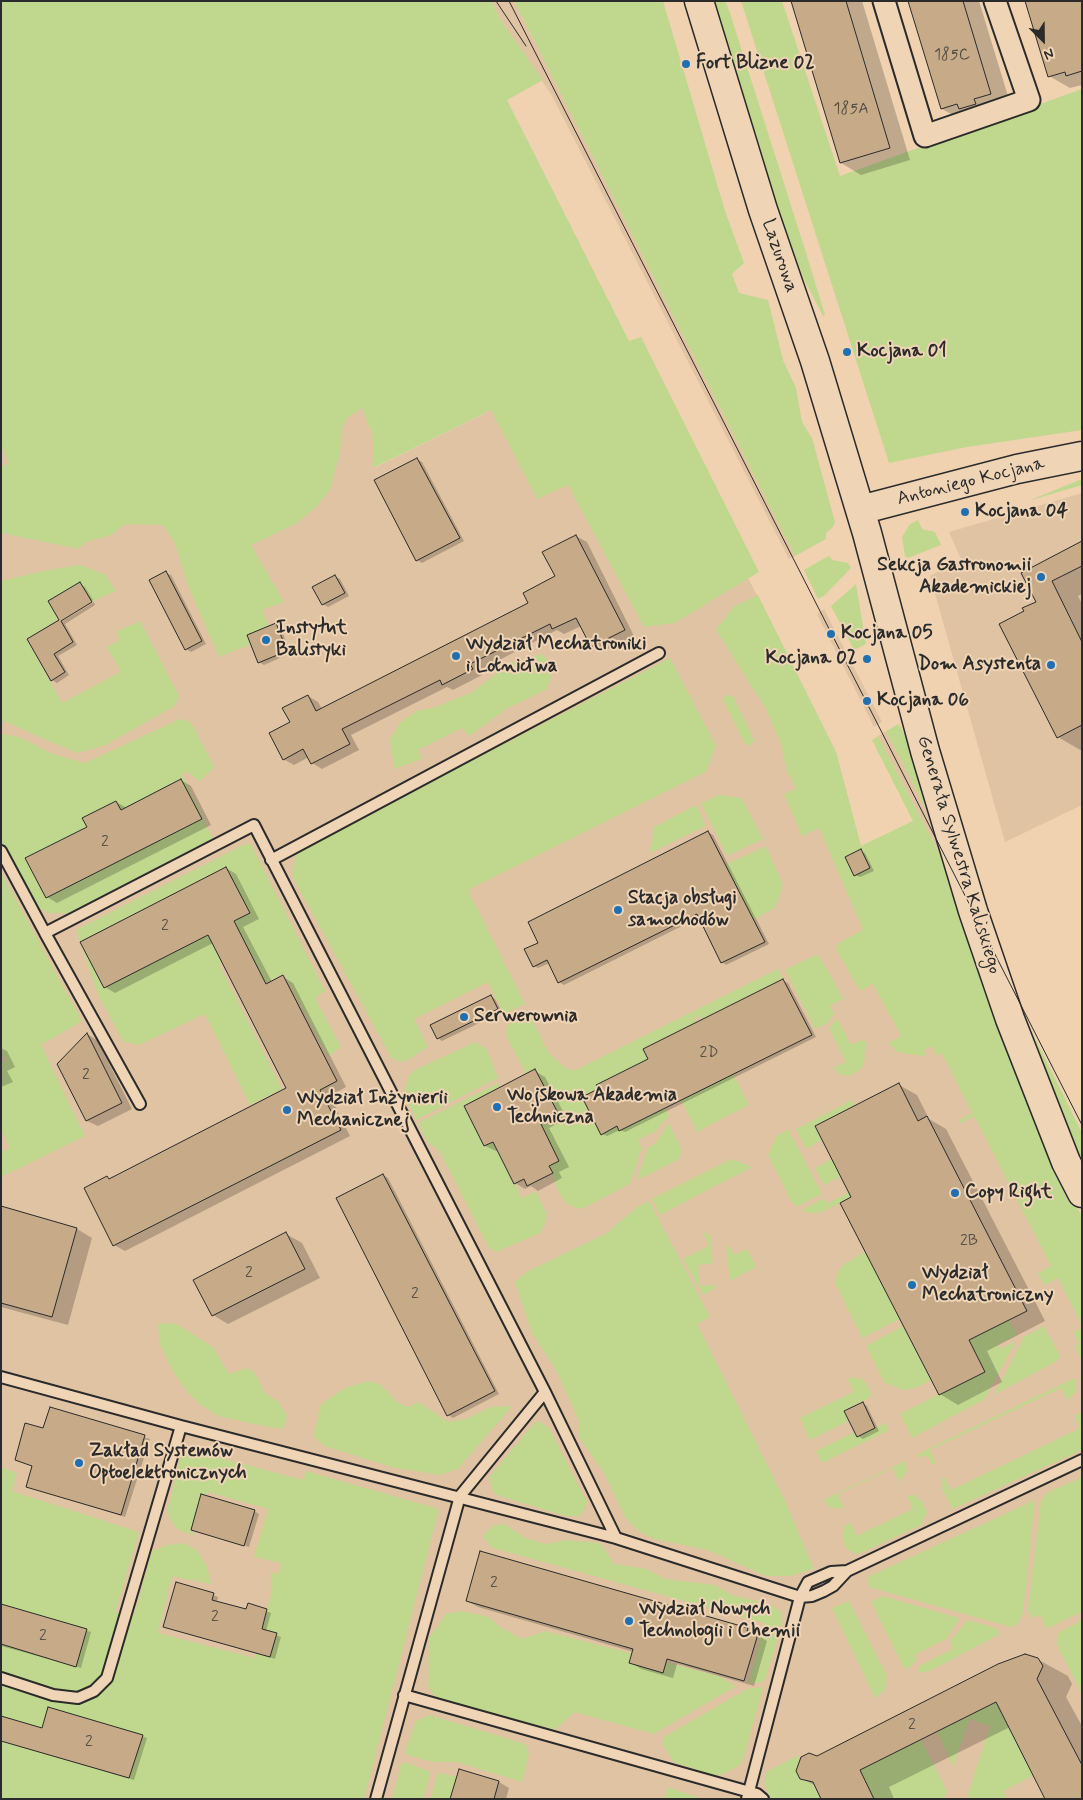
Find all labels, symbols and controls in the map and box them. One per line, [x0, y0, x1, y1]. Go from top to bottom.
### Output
north arrow [1018, 15, 1068, 65]
text: N [1041, 44, 1057, 64]
house number: 185C [934, 46, 970, 66]
place label: Fort Blizne 02 [696, 53, 815, 75]
marker: Fort Blizne 02 [680, 58, 692, 70]
house number: 185A [833, 100, 869, 120]
street label: Lazurowa [756, 216, 802, 296]
place label: Kocjana 01 [857, 341, 947, 363]
marker: Kocjana 01 [841, 346, 853, 358]
street label: Antoniego Kocjana [895, 453, 1047, 511]
place label: Kocjana 04 [975, 501, 1068, 523]
marker: Kocjana 04 [959, 506, 971, 518]
place label: Sekcja Gastronomii Akademickiej [877, 555, 1031, 599]
marker: Sekcja Gastronomii Akademickiej [1035, 571, 1047, 583]
place label: Instytut Balistyki [276, 618, 347, 662]
place label: Kocjana 05 [841, 623, 933, 645]
marker: Kocjana 05 [825, 628, 837, 640]
marker: Instytut Balistyki [260, 634, 272, 646]
place label: Wydział Mechatroniki i Lotnictwa [466, 634, 646, 678]
place label: Kocjana 02 [765, 648, 857, 670]
marker: Wydział Mechatroniki i Lotnictwa [450, 650, 462, 662]
marker: Kocjana 02 [861, 653, 873, 665]
place label: Dom Asystenta [918, 654, 1041, 676]
marker: Dom Asystenta [1045, 659, 1057, 671]
place label: Kocjana 06 [877, 690, 969, 712]
marker: Kocjana 06 [861, 695, 873, 707]
street label: Generała Sylwestra Kaliskiego [911, 733, 1005, 977]
house number: 2 [101, 833, 109, 853]
place label: Stacja obsługi samochodów [628, 888, 737, 932]
marker: Stacja obsługi samochodów [612, 904, 624, 916]
house number: 2 [161, 917, 169, 937]
place label: Serwerownia [474, 1006, 578, 1028]
marker: Serwerownia [458, 1011, 470, 1023]
house number: 2D [700, 1044, 718, 1064]
house number: 2 [82, 1066, 90, 1086]
place label: Wojskowa Akademia Techniczna [507, 1085, 677, 1129]
place label: Wydział Inżynierii Mechanicznej [297, 1088, 448, 1132]
marker: Wojskowa Akademia Techniczna [491, 1101, 503, 1113]
marker: Wydział Inżynierii Mechanicznej [281, 1104, 293, 1116]
place label: Copy Right [965, 1182, 1052, 1204]
marker: Copy Right [949, 1187, 961, 1199]
house number: 2B [960, 1232, 978, 1252]
place label: Wydział Mechatroniczny [922, 1263, 1054, 1307]
house number: 2 [245, 1264, 253, 1284]
marker: Wydział Mechatroniczny [906, 1279, 918, 1291]
house number: 2 [411, 1285, 419, 1305]
place label: Zakład Systemów Optoelektronicznych [89, 1441, 247, 1485]
marker: Zakład Systemów Optoelektronicznych [73, 1457, 85, 1469]
house number: 2 [490, 1574, 498, 1594]
place label: Wydział Nowych Technologii i Chemii [639, 1599, 800, 1643]
house number: 2 [211, 1608, 219, 1628]
marker: Wydział Nowych Technologii i Chemii [623, 1615, 635, 1627]
house number: 2 [39, 1627, 47, 1647]
house number: 2 [908, 1716, 916, 1736]
house number: 2 [85, 1733, 93, 1753]

